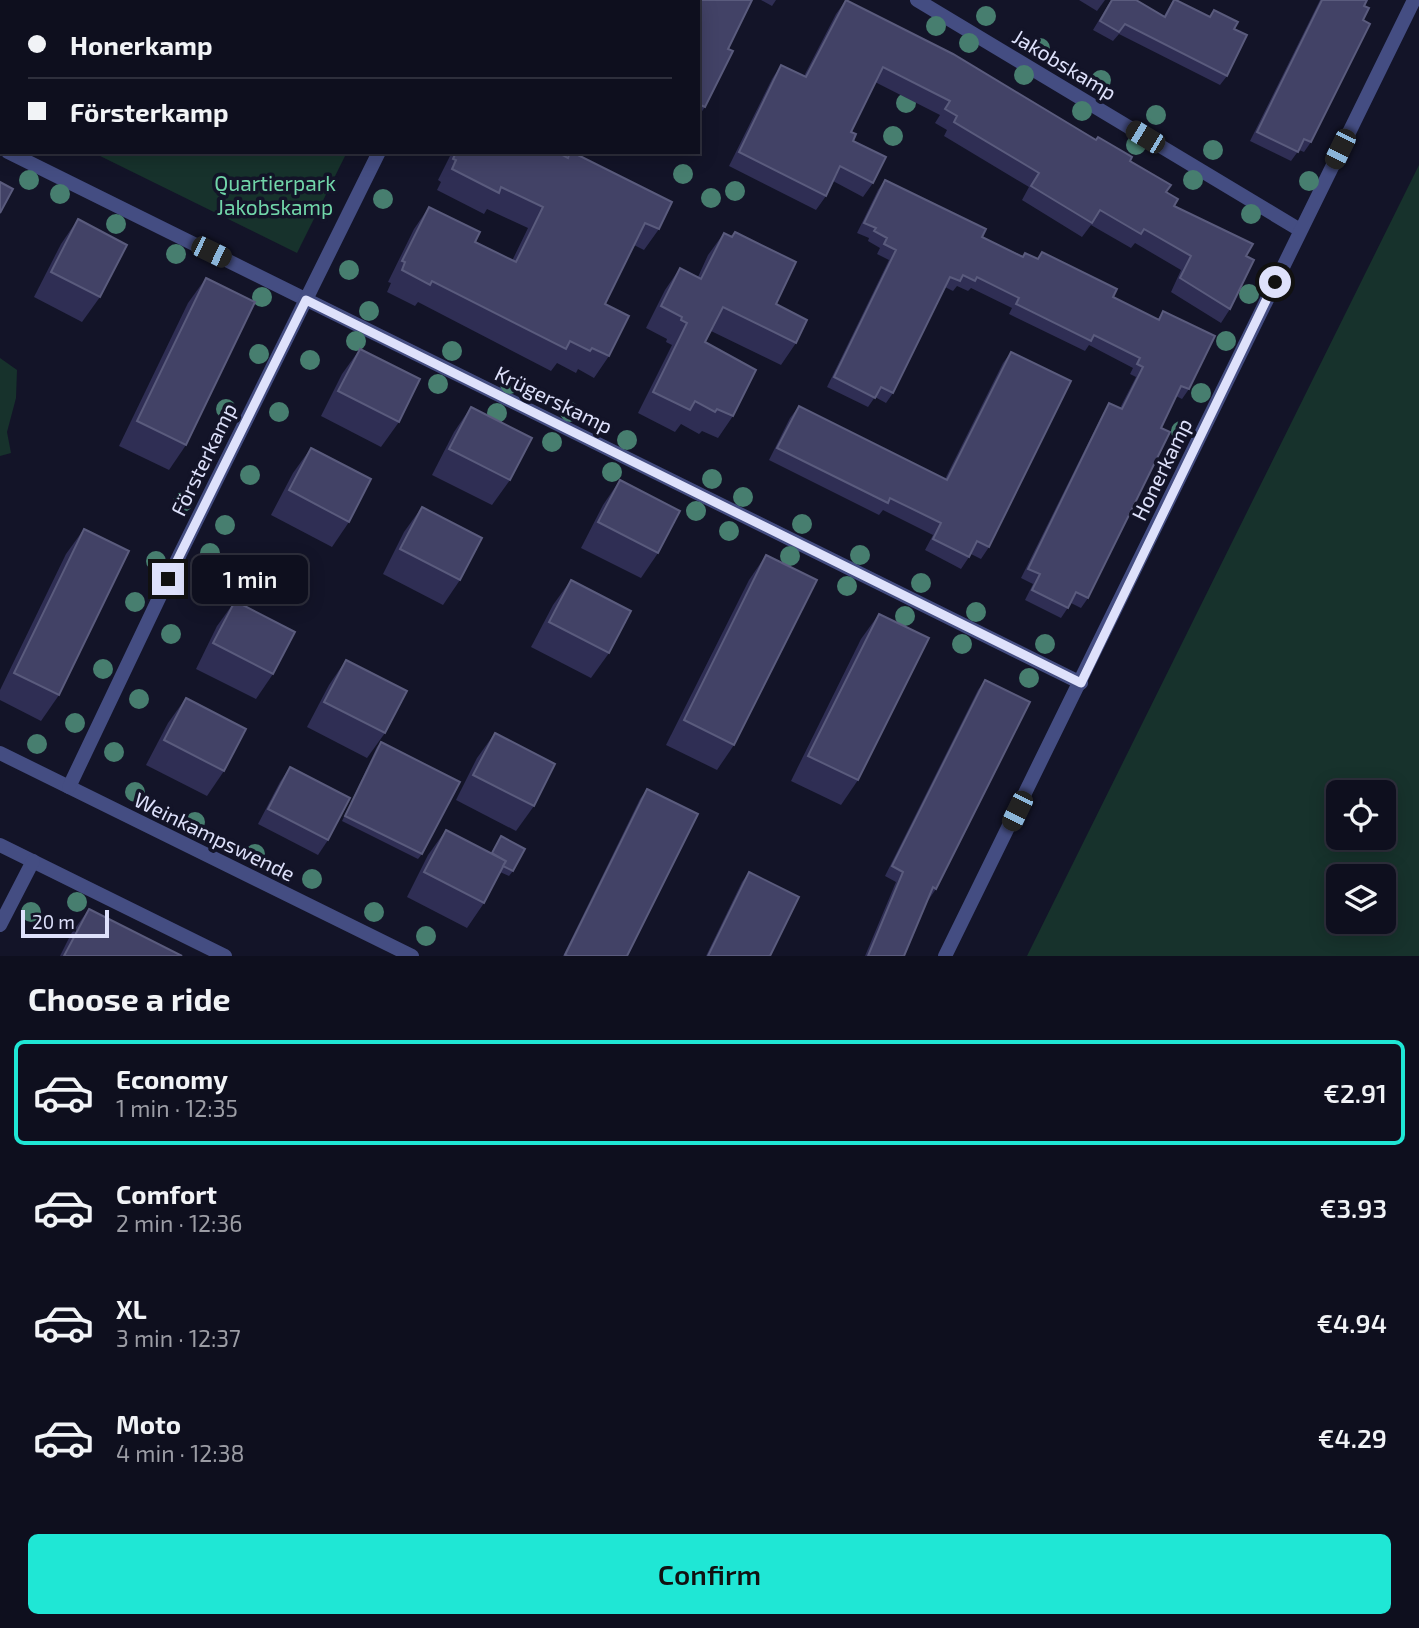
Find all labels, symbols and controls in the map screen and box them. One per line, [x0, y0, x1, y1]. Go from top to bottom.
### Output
street label: Jakobskamp [1009, 23, 1121, 105]
text: Honerkamp [70, 29, 213, 60]
text: Försterkamp [70, 96, 229, 127]
car [1122, 117, 1169, 157]
car [1322, 126, 1359, 172]
park label: Quartierpark Jakobskamp [214, 170, 336, 219]
car [188, 233, 235, 271]
route start [1259, 266, 1291, 298]
street label: Krügerskamp [491, 360, 617, 438]
street label: Försterkamp [165, 398, 241, 520]
street label: Honerkamp [1126, 414, 1196, 524]
callout: 1 min [192, 554, 308, 604]
route end [152, 563, 184, 595]
text: 1 min [223, 565, 277, 593]
map controls [1326, 780, 1396, 934]
button: locate [1326, 780, 1396, 850]
street label: Weinkampswende [131, 786, 299, 886]
car [999, 788, 1036, 834]
button: layers [1326, 864, 1396, 934]
scale bar [21, 907, 108, 939]
text: 20 m [32, 910, 75, 933]
text: Choose a ride [28, 979, 231, 1017]
icon: car [32, 1061, 95, 1124]
text: Economy [116, 1063, 228, 1094]
text: €2.91 [1323, 1077, 1387, 1108]
text: 1 min · 12:35 [116, 1094, 238, 1122]
icon: car [32, 1176, 95, 1239]
text: Comfort [116, 1178, 217, 1209]
text: €3.93 [1320, 1192, 1387, 1223]
text: 2 min · 12:36 [116, 1209, 242, 1237]
icon: car [32, 1291, 95, 1354]
text: XL [116, 1293, 147, 1324]
text: €4.94 [1316, 1307, 1387, 1338]
text: 3 min · 12:37 [116, 1324, 241, 1352]
icon: car [32, 1406, 95, 1469]
text: Moto [116, 1408, 181, 1439]
text: €4.29 [1318, 1422, 1387, 1453]
text: 4 min · 12:38 [116, 1439, 244, 1467]
button: Confirm [28, 1534, 1391, 1614]

